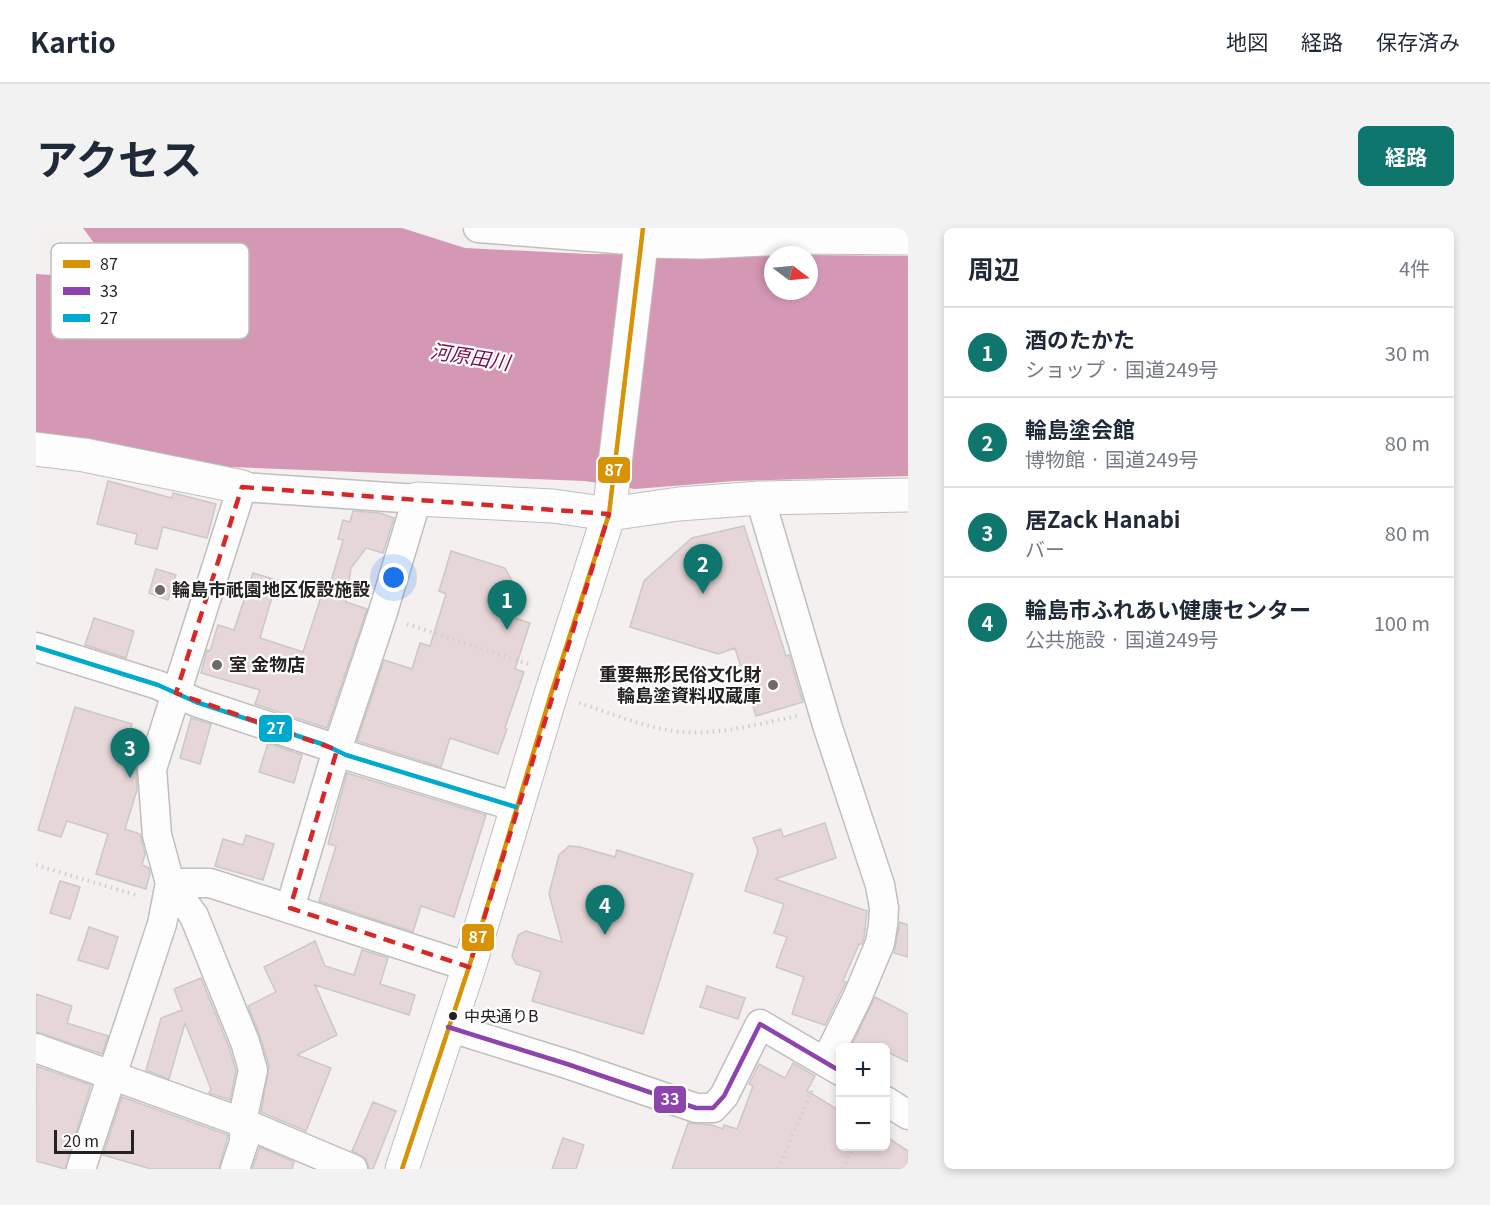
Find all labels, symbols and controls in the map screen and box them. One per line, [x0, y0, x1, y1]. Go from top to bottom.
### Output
text: Kartio [30, 21, 116, 61]
text: 地図 [1226, 26, 1268, 56]
text: 経路 [1301, 26, 1343, 56]
text: 保存済み [1376, 26, 1460, 56]
text: アクセス [36, 126, 202, 187]
button: 経路 [1358, 126, 1454, 186]
legend [51, 243, 249, 339]
north arrow [764, 246, 818, 300]
text: 周辺 [968, 249, 1020, 286]
text: 87 [100, 251, 118, 275]
text: 4件 [1399, 253, 1430, 282]
text: 33 [100, 278, 118, 302]
text: 27 [100, 305, 118, 329]
text: 酒のたかた [1025, 322, 1135, 354]
water label: 河原田川 [428, 335, 514, 376]
text: 1 [982, 338, 993, 367]
text: 30 m [1385, 338, 1430, 367]
text: ショップ · 国道249号 [1025, 354, 1218, 383]
text: 輪島塗会館 [1025, 412, 1135, 444]
text: 2 [982, 428, 993, 457]
text: 80 m [1385, 428, 1430, 457]
text: 博物館 · 国道249号 [1025, 444, 1198, 473]
line badge: 87 [597, 456, 631, 484]
text: 87 [605, 457, 623, 481]
text: 居Zack Hanabi [1025, 502, 1181, 534]
text: 3 [982, 518, 993, 547]
text: 80 m [1385, 518, 1430, 547]
text: バー [1025, 534, 1065, 563]
pin: 2 [684, 544, 722, 594]
your location [379, 563, 408, 592]
place label: 輪島市祇園地区仮設施設 [172, 575, 370, 601]
pin: 1 [488, 580, 526, 630]
marker: 輪島市祇園地区仮設施設 [153, 583, 167, 597]
text: 輪島市ふれあい健康センター [1025, 592, 1311, 624]
text: 4 [982, 608, 993, 637]
text: 100 m [1374, 608, 1430, 637]
text: 公共施設 · 国道249号 [1025, 624, 1218, 653]
place label: 室 金物店 [229, 650, 305, 676]
marker: 室 金物店 [210, 658, 224, 672]
place label: 重要無形民俗文化財 輪島塗資料収蔵庫 [599, 660, 761, 707]
marker: 重要無形民俗文化財 輪島塗資料収蔵庫 [766, 678, 780, 692]
line badge: 27 [258, 714, 293, 743]
text: 27 [267, 715, 285, 739]
pin: 3 [110, 728, 149, 778]
pin: 4 [586, 886, 624, 935]
line badge: 87 [461, 923, 495, 952]
text: 87 [469, 924, 487, 948]
place label: 中央通りB [464, 1003, 539, 1027]
marker: 中央通りB [447, 1010, 459, 1022]
map controls [836, 1043, 890, 1151]
button: + [836, 1043, 890, 1097]
line badge: 33 [653, 1085, 687, 1114]
text: 33 [661, 1086, 679, 1110]
button: − [836, 1097, 890, 1151]
scale bar [54, 1127, 134, 1154]
text: 20 m [63, 1128, 99, 1152]

